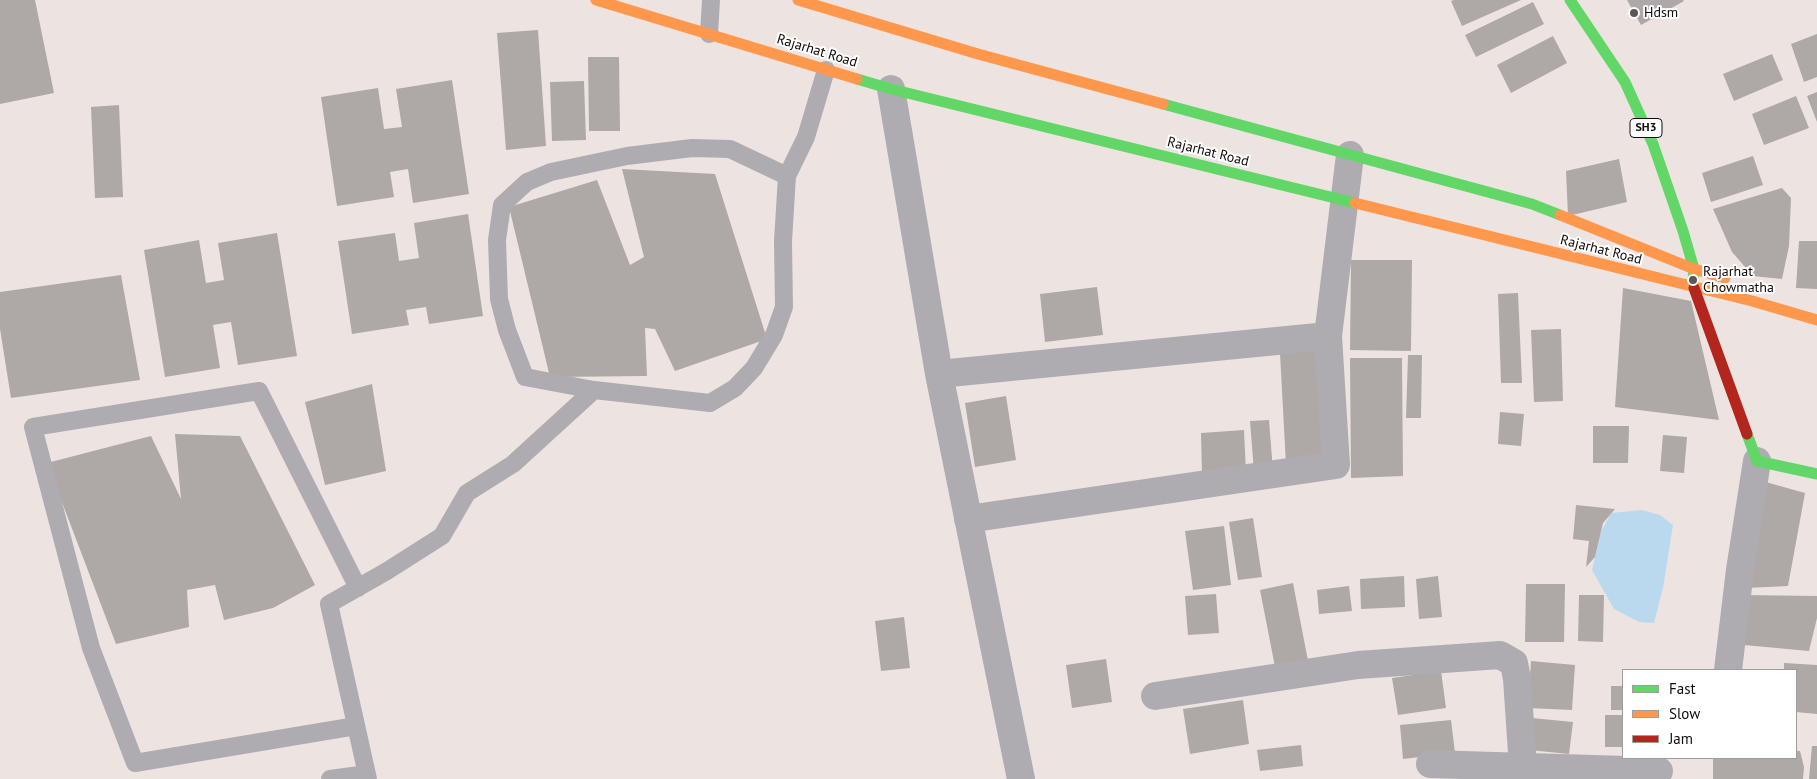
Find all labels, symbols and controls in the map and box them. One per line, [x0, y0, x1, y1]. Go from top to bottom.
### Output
place label: Hdsm [1644, 5, 1678, 21]
marker: Hdsm [1628, 7, 1640, 19]
street label: Rajarhat Road [775, 31, 859, 71]
road number: SH3 [1630, 119, 1662, 138]
street label: Rajarhat Road [1166, 134, 1250, 170]
street label: Rajarhat Road [1559, 232, 1643, 268]
place label: Rajarhat Chowmatha [1703, 264, 1774, 296]
marker: Rajarhat Chowmatha [1687, 274, 1699, 286]
legend [1622, 669, 1797, 759]
text: Fast [1669, 679, 1696, 698]
text: Slow [1669, 704, 1700, 723]
text: Jam [1669, 729, 1693, 748]

